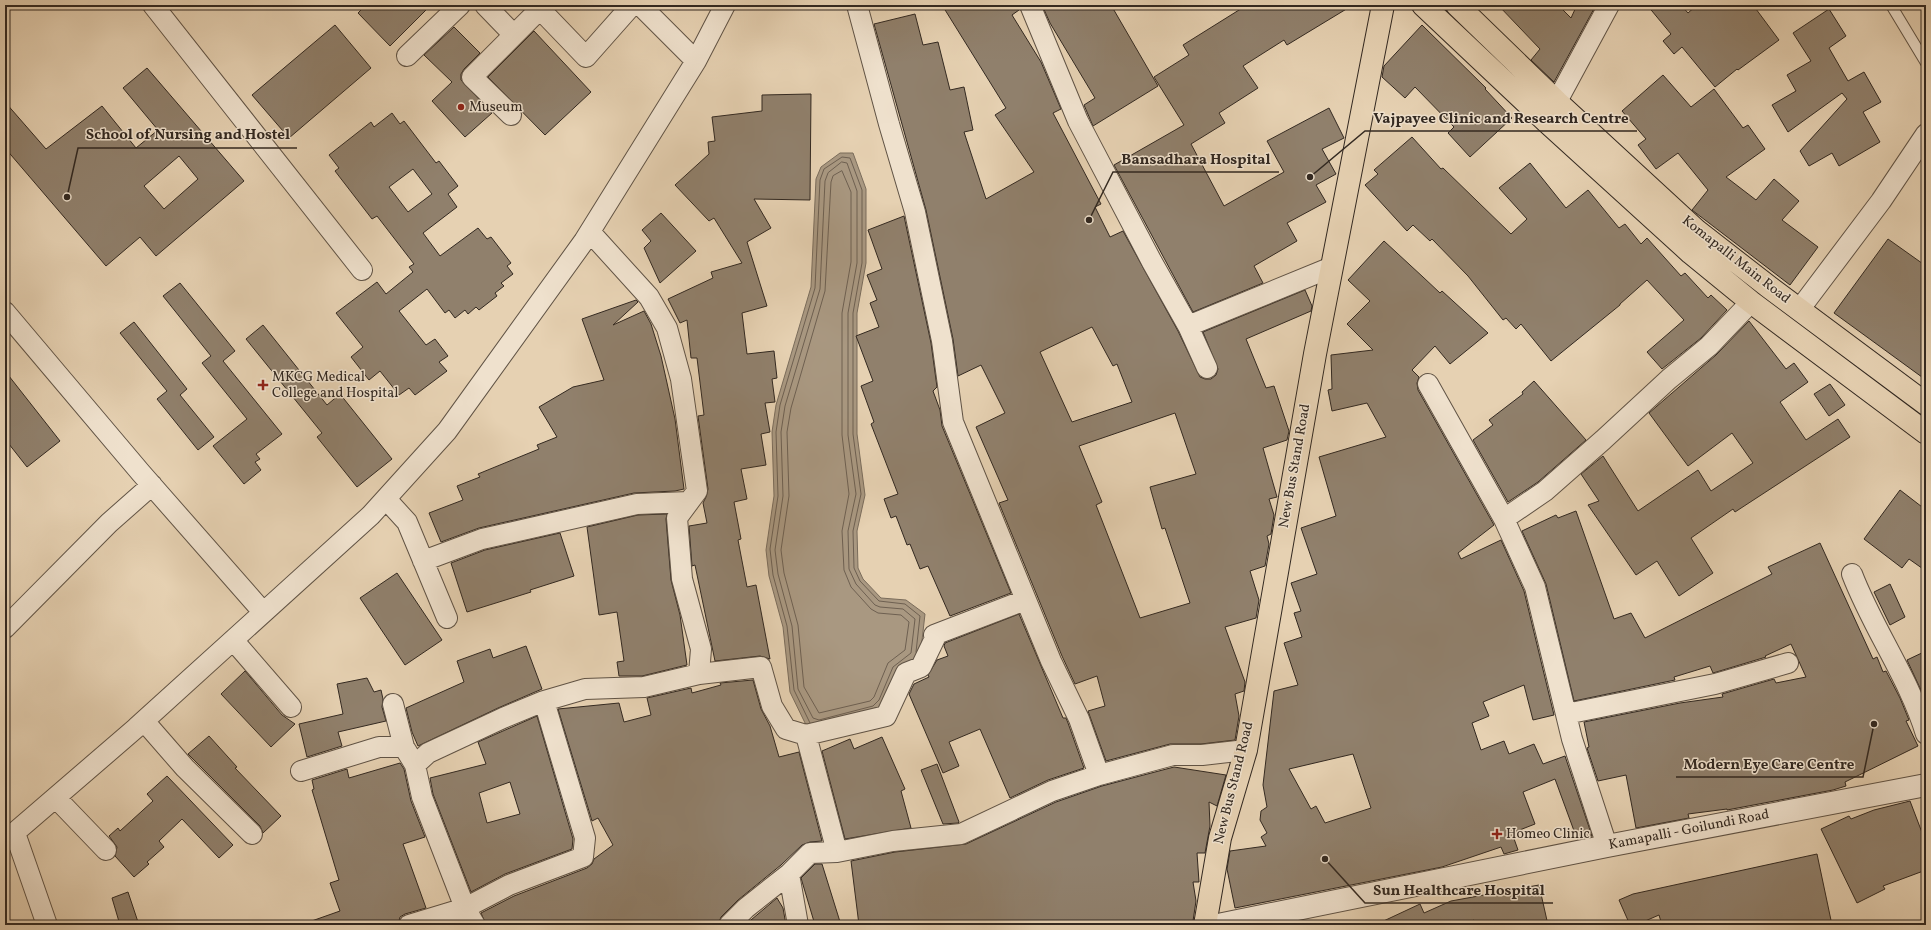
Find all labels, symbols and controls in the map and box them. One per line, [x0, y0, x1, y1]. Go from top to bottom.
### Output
place label: Museum [469, 98, 523, 117]
marker: Museum [456, 102, 466, 112]
callout: Vajpayee Clinic and Research Centre [1365, 104, 1637, 131]
text: Vajpayee Clinic and Research Centre [1373, 109, 1629, 130]
callout: School of Nursing and Hostel [78, 121, 297, 148]
text: School of Nursing and Hostel [86, 125, 290, 146]
callout: Bansadhara Hospital [1113, 145, 1279, 172]
text: Bansadhara Hospital [1121, 150, 1271, 171]
street label: Komapalli Main Road [1678, 212, 1794, 309]
place label: MKCG Medical College and Hospital [272, 368, 398, 403]
marker: MKCG Medical College and Hospital [257, 379, 269, 391]
street label: New Bus Stand Road [1275, 402, 1315, 530]
street label: New Bus Stand Road [1210, 720, 1258, 846]
callout: Modern Eye Care Centre [1676, 750, 1863, 777]
text: Modern Eye Care Centre [1684, 755, 1855, 776]
street label: Kamapalli - Goilundi Road [1607, 805, 1771, 855]
place label: Homeo Clinic [1506, 825, 1590, 844]
marker: Homeo Clinic [1491, 828, 1503, 840]
callout: Sun Healthcare Hospital [1365, 876, 1553, 903]
text: Sun Healthcare Hospital [1373, 881, 1545, 902]

